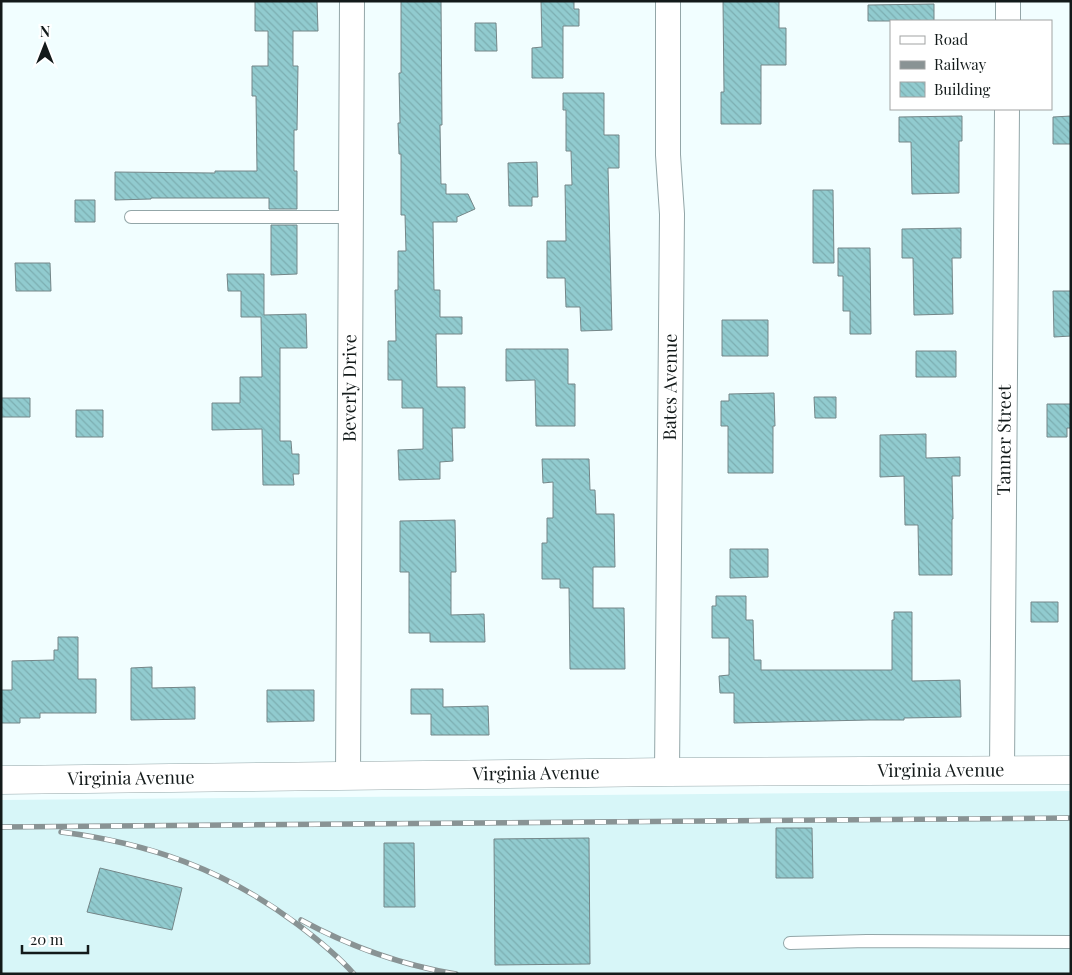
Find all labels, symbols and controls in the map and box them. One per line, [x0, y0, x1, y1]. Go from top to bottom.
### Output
north arrow [20, 20, 70, 70]
legend [890, 20, 1052, 110]
text: N [40, 22, 50, 41]
text: Road [934, 29, 968, 49]
text: Railway [934, 54, 987, 74]
text: Building [934, 79, 991, 99]
street label: Bates Avenue [657, 333, 682, 441]
street label: Beverly Drive [337, 334, 361, 442]
street label: Tanner Street [991, 384, 1016, 496]
street label: Virginia Avenue [876, 757, 1005, 782]
street label: Virginia Avenue [471, 760, 600, 785]
street label: Virginia Avenue [66, 765, 195, 790]
scale bar [22, 922, 89, 954]
text: 20 m [30, 929, 64, 949]

